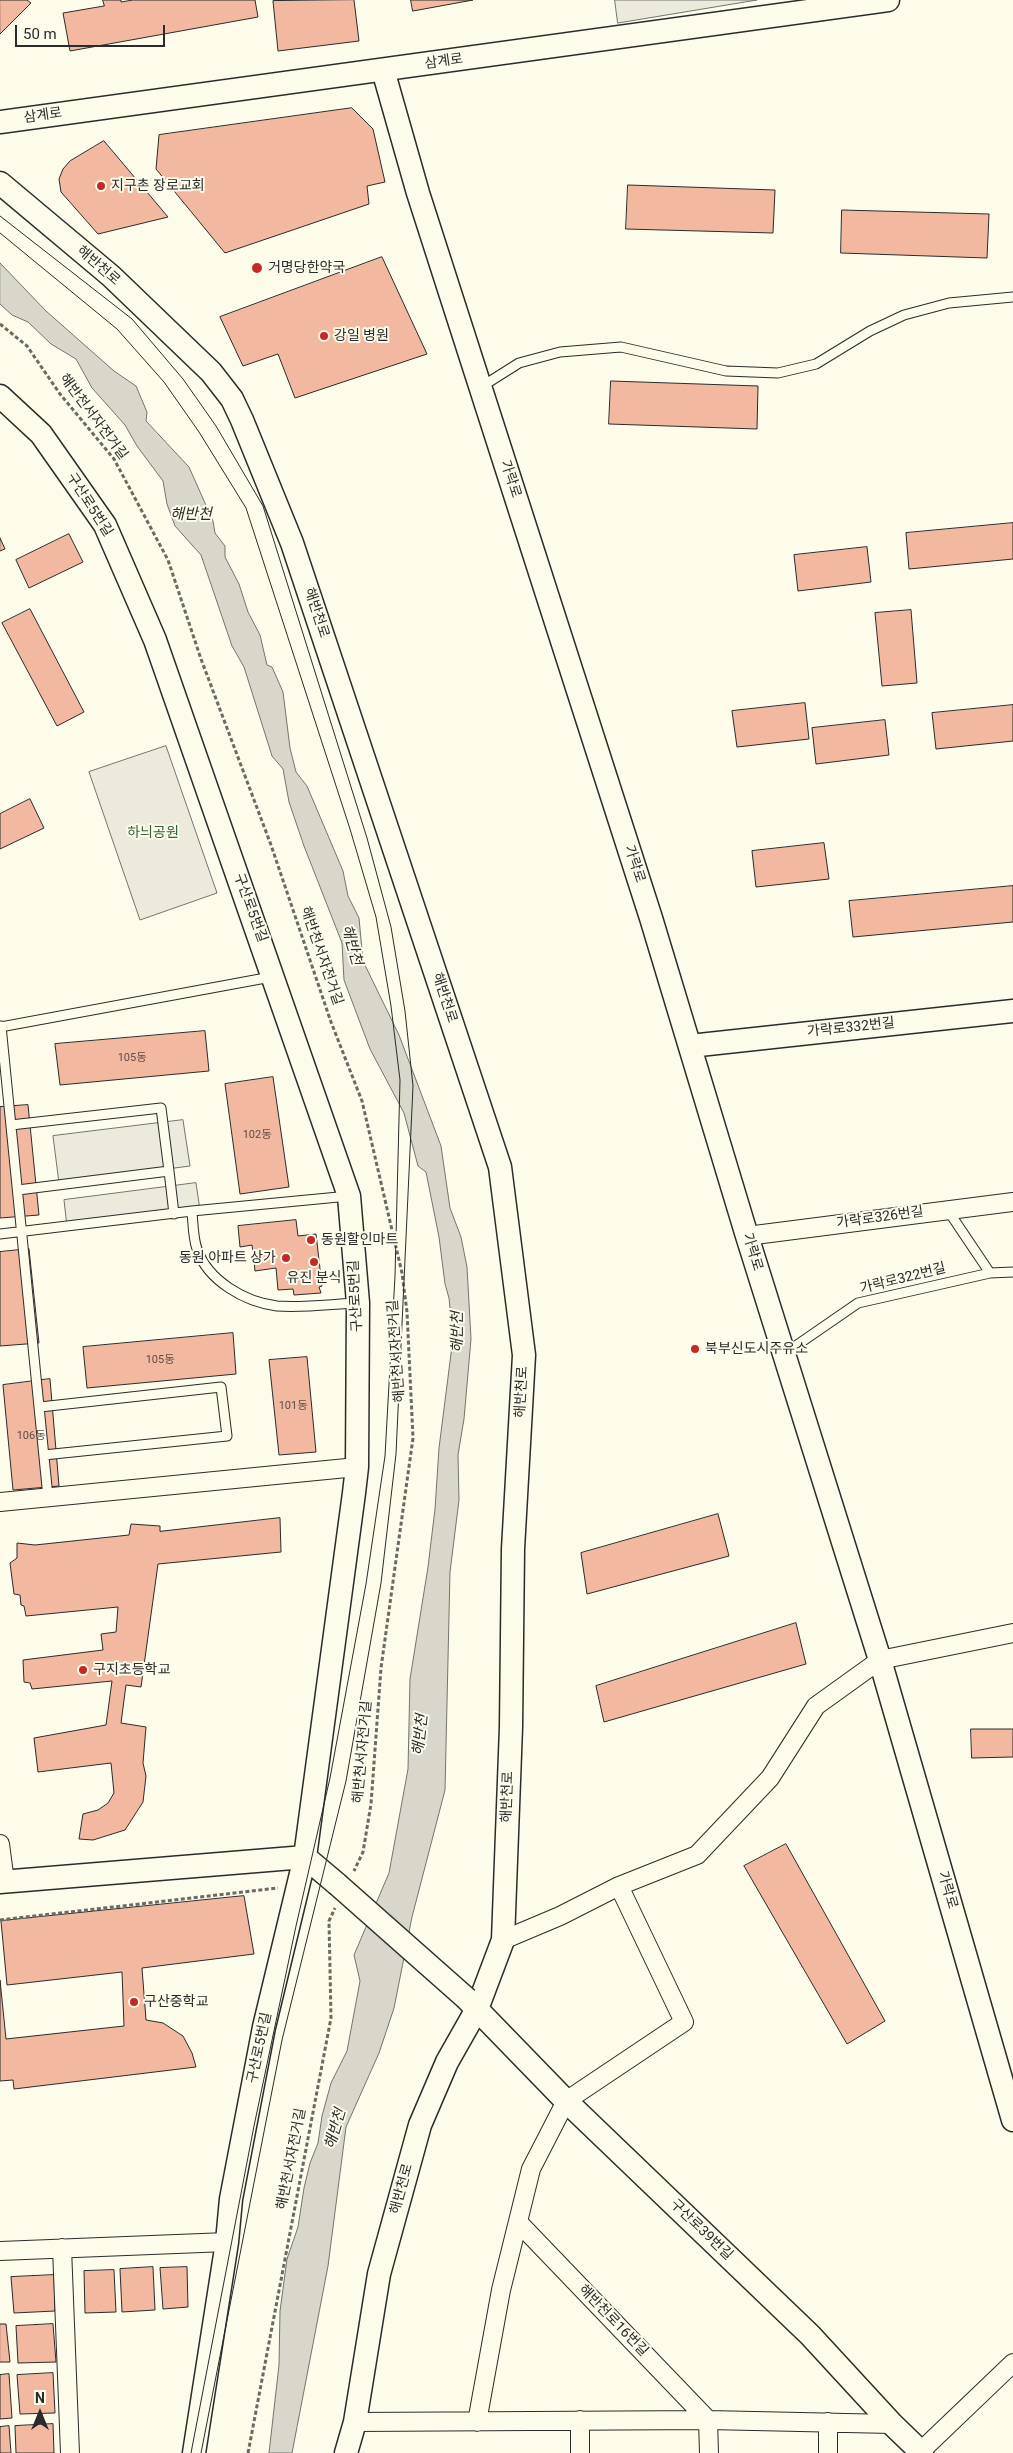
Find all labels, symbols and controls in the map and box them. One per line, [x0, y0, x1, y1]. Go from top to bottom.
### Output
scale bar [18, 15, 168, 47]
text: 50 m [23, 25, 57, 43]
street label: 삼계로 [424, 51, 464, 73]
street label: 삼계로 [23, 105, 63, 127]
place label: 지구촌 장로교회 [111, 178, 205, 194]
marker: 지구촌 장로교회 [95, 180, 107, 192]
street label: 해반천로 [73, 243, 123, 289]
place label: 거명당한약국 [268, 260, 345, 276]
marker: 거명당한약국 [250, 261, 264, 275]
place label: 강일 병원 [334, 328, 389, 344]
marker: 강일 병원 [318, 330, 330, 342]
street label: 해반천서자전거길 [55, 371, 131, 463]
street label: 가락로 [496, 458, 524, 500]
street label: 구산로5번길 [62, 470, 116, 540]
water label: 해반천 [170, 506, 212, 524]
street label: 해반천로 [300, 586, 332, 640]
park label: 하늬공원 [127, 825, 179, 841]
street label: 가락로 [620, 843, 648, 885]
street label: 구산로5번길 [230, 871, 270, 945]
street label: 해반천서자전거길 [296, 905, 346, 1007]
water label: 해반천 [337, 923, 365, 967]
street label: 해반천로 [428, 971, 460, 1025]
street label: 가락로332번길 [806, 1015, 896, 1041]
house number: 105동 [118, 1051, 146, 1065]
house number: 102동 [243, 1128, 271, 1142]
street label: 가락로326번길 [835, 1204, 925, 1232]
street label: 가락로 [738, 1231, 766, 1273]
place label: 동원할인마트 [321, 1232, 398, 1248]
marker: 동원할인마트 [305, 1234, 317, 1246]
place label: 동원 아파트 상가 [179, 1250, 276, 1266]
marker: 동원 아파트 상가 [280, 1252, 292, 1264]
marker: 유진 분식 [308, 1256, 320, 1268]
street label: 구산로5번길 [346, 1259, 366, 1333]
street label: 가락로322번길 [858, 1260, 948, 1298]
place label: 유진 분식 [287, 1270, 341, 1286]
street label: 해반천서자전거길 [385, 1299, 409, 1403]
water label: 해반천 [449, 1311, 467, 1353]
place label: 북부신도시주유소 [705, 1341, 808, 1357]
marker: 북부신도시주유소 [689, 1343, 701, 1355]
house number: 105동 [146, 1353, 174, 1367]
street label: 해반천로 [512, 1366, 532, 1418]
house number: 101동 [279, 1399, 307, 1413]
house number: 106동 [17, 1429, 45, 1443]
place label: 구지초등학교 [93, 1662, 170, 1678]
marker: 구지초등학교 [77, 1664, 89, 1676]
street label: 해반천서자전거길 [350, 1700, 376, 1804]
water label: 해반천 [410, 1713, 432, 1757]
street label: 해반천로 [499, 1771, 517, 1823]
street label: 가락로 [934, 1869, 960, 1911]
place label: 구산중학교 [144, 1994, 208, 2010]
marker: 구산중학교 [128, 1996, 140, 2008]
street label: 구산로5번길 [244, 2011, 276, 2085]
street label: 해반천서자전거길 [274, 2107, 310, 2211]
water label: 해반천 [322, 2107, 350, 2151]
street label: 해반천로 [387, 2162, 417, 2216]
street label: 구산로39번길 [666, 2196, 736, 2264]
street label: 해반천로16번길 [575, 2282, 651, 2360]
north arrow [15, 2388, 65, 2438]
text: N [35, 2390, 45, 2406]

